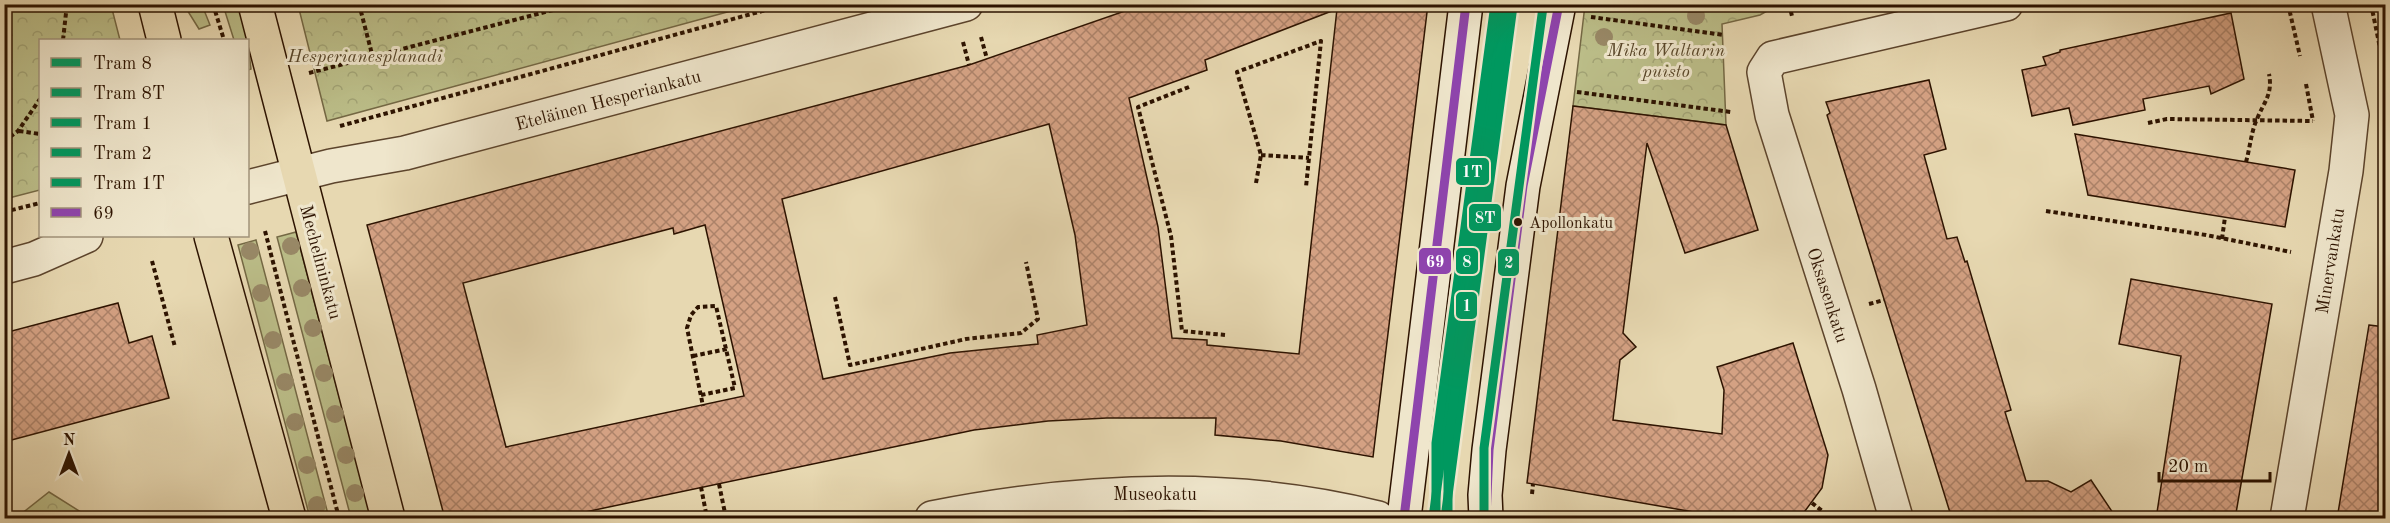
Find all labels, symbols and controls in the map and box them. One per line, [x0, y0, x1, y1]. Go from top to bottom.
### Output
legend [39, 39, 249, 237]
park label: Mika Waltarin puisto [1606, 42, 1725, 81]
park label: Hesperianesplanadi [286, 48, 443, 66]
text: Tram 8 [93, 55, 152, 73]
street label: Eteläinen Hesperiankatu [514, 67, 703, 134]
text: Tram 8T [93, 85, 165, 103]
text: Tram 1 [93, 115, 152, 133]
text: Tram 2 [93, 145, 152, 163]
line badge: 1T [1455, 157, 1490, 186]
text: 1T [1462, 165, 1482, 181]
text: Tram 1T [93, 175, 165, 193]
street label: Mechelininkatu [296, 203, 344, 322]
line badge: 8T [1468, 203, 1502, 232]
text: 69 [93, 205, 114, 223]
street label: Minervankatu [2314, 206, 2348, 315]
text: 8T [1475, 211, 1495, 227]
marker: Apollonkatu [1512, 216, 1524, 228]
place label: Apollonkatu [1529, 216, 1613, 232]
street label: Oksasenkatu [1803, 246, 1851, 345]
line badge: 69 [1418, 247, 1452, 275]
line badge: 8 [1455, 247, 1479, 275]
line badge: 2 [1497, 248, 1520, 277]
text: 69 [1426, 255, 1444, 271]
text: 8 [1462, 255, 1472, 271]
text: 2 [1504, 256, 1514, 272]
line badge: 1 [1455, 291, 1478, 320]
text: 1 [1462, 299, 1472, 315]
north arrow [39, 424, 99, 484]
text: N [63, 433, 76, 449]
scale bar [2159, 445, 2270, 483]
text: 20 m [2168, 458, 2208, 476]
street label: Museokatu [1113, 486, 1197, 504]

